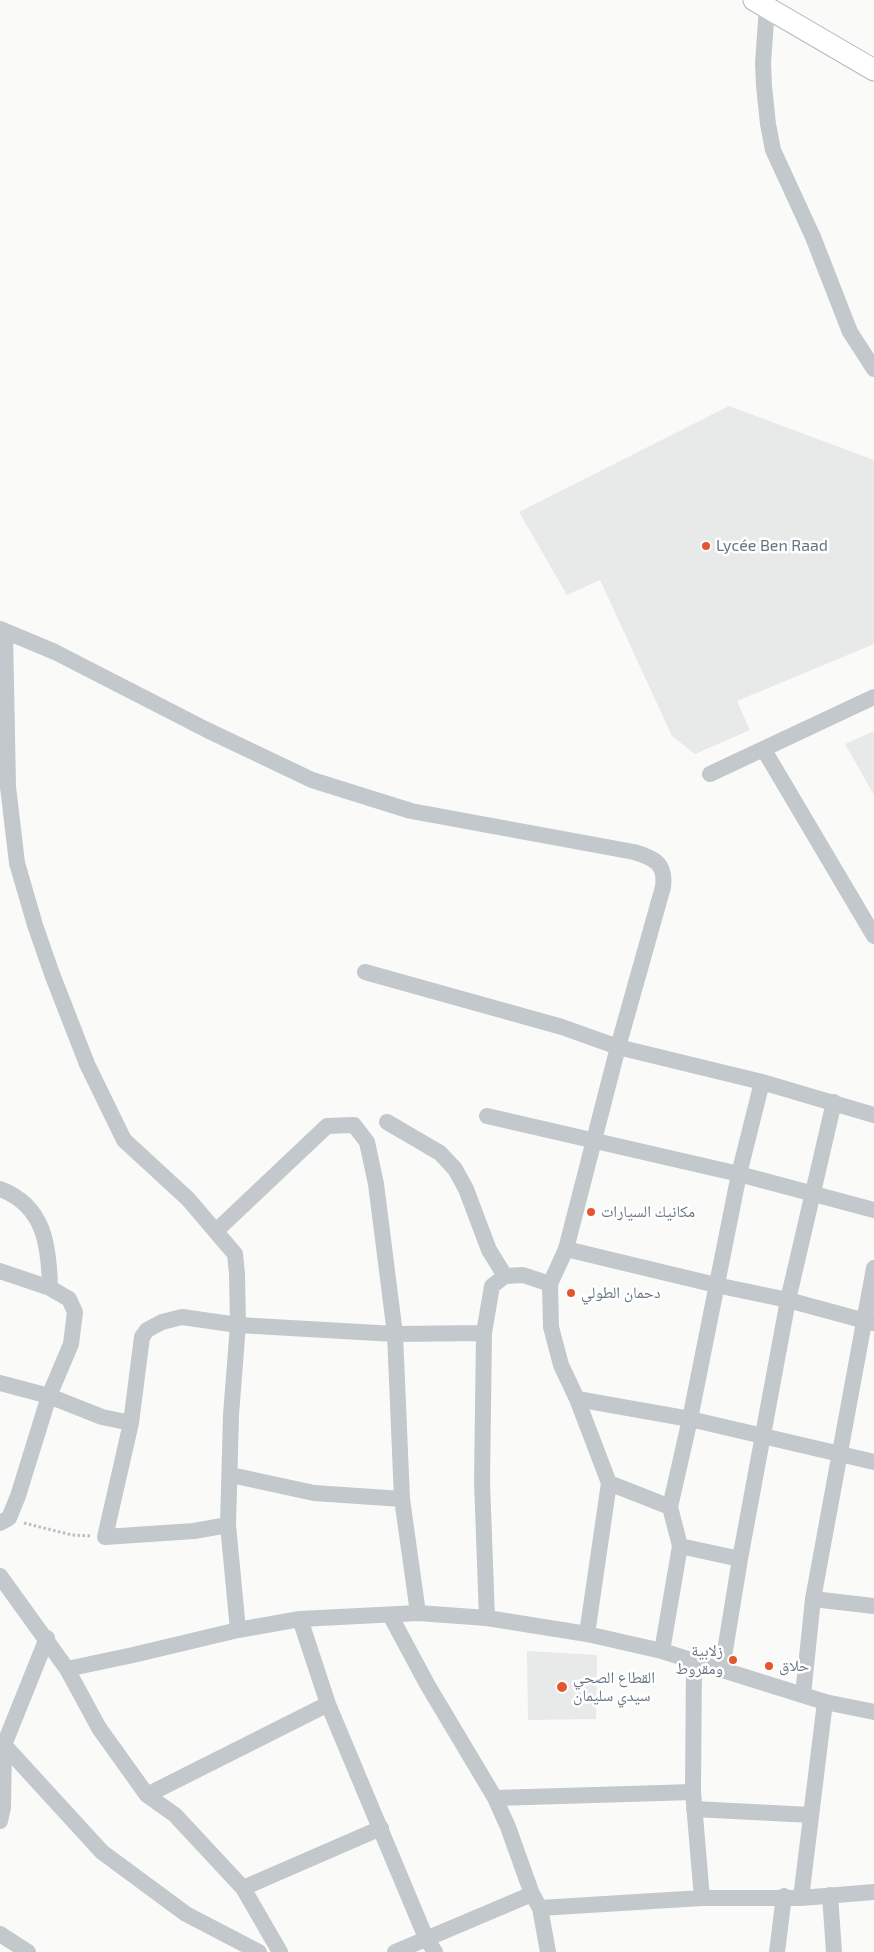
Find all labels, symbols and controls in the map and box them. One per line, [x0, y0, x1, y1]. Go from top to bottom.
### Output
place label: Lycée Ben Raad [716, 536, 828, 556]
marker: Lycée Ben Raad [700, 540, 712, 552]
place label: مكانيك السيارات [601, 1202, 695, 1222]
marker: مكانيك السيارات [585, 1206, 597, 1218]
place label: دحمان الطولي [581, 1283, 661, 1303]
marker: دحمان الطولي [565, 1287, 577, 1299]
place label: زلابية ومقروط [676, 1641, 723, 1679]
marker: زلابية ومقروط [727, 1654, 739, 1666]
place label: حلاق [779, 1656, 809, 1676]
marker: حلاق [763, 1660, 775, 1672]
place label: القطاع الصحي سيدي سليمان [573, 1668, 655, 1706]
marker: القطاع الصحي سيدي سليمان [555, 1680, 569, 1694]

